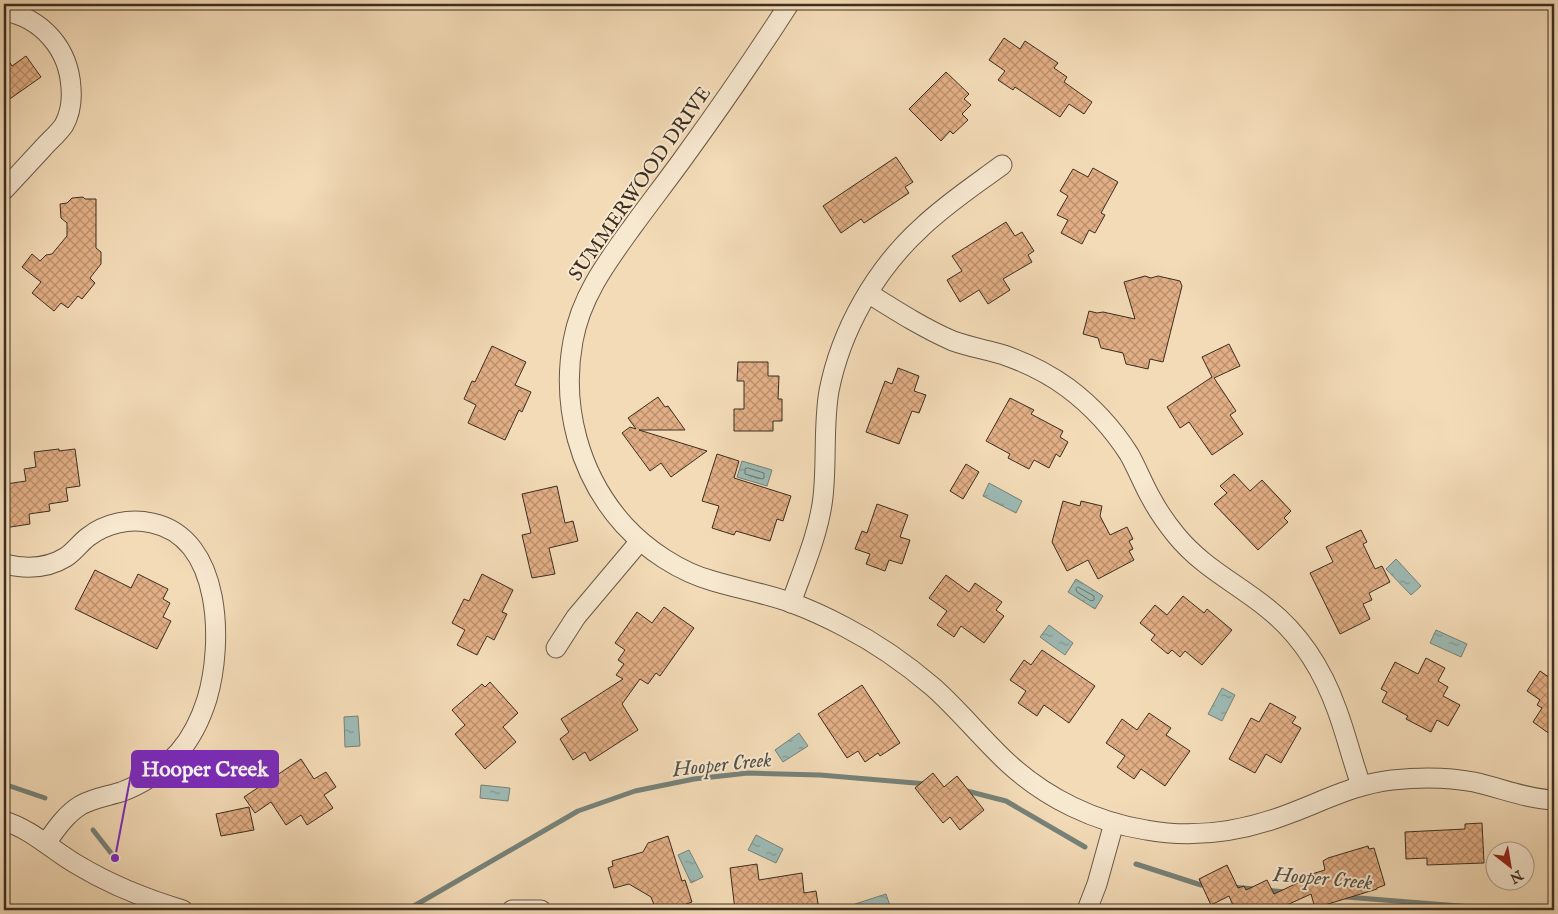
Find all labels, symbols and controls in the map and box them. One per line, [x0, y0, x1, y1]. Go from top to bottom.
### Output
street label: SUMMERWOOD DRIVE [564, 82, 717, 286]
water label: Hooper Creek [670, 747, 774, 784]
callout: Hooper Creek [132, 751, 278, 787]
text: Hooper Creek [142, 757, 269, 784]
north arrow [1486, 842, 1536, 892]
water label: Hooper Creek [1271, 862, 1374, 897]
text: N [1506, 865, 1527, 887]

